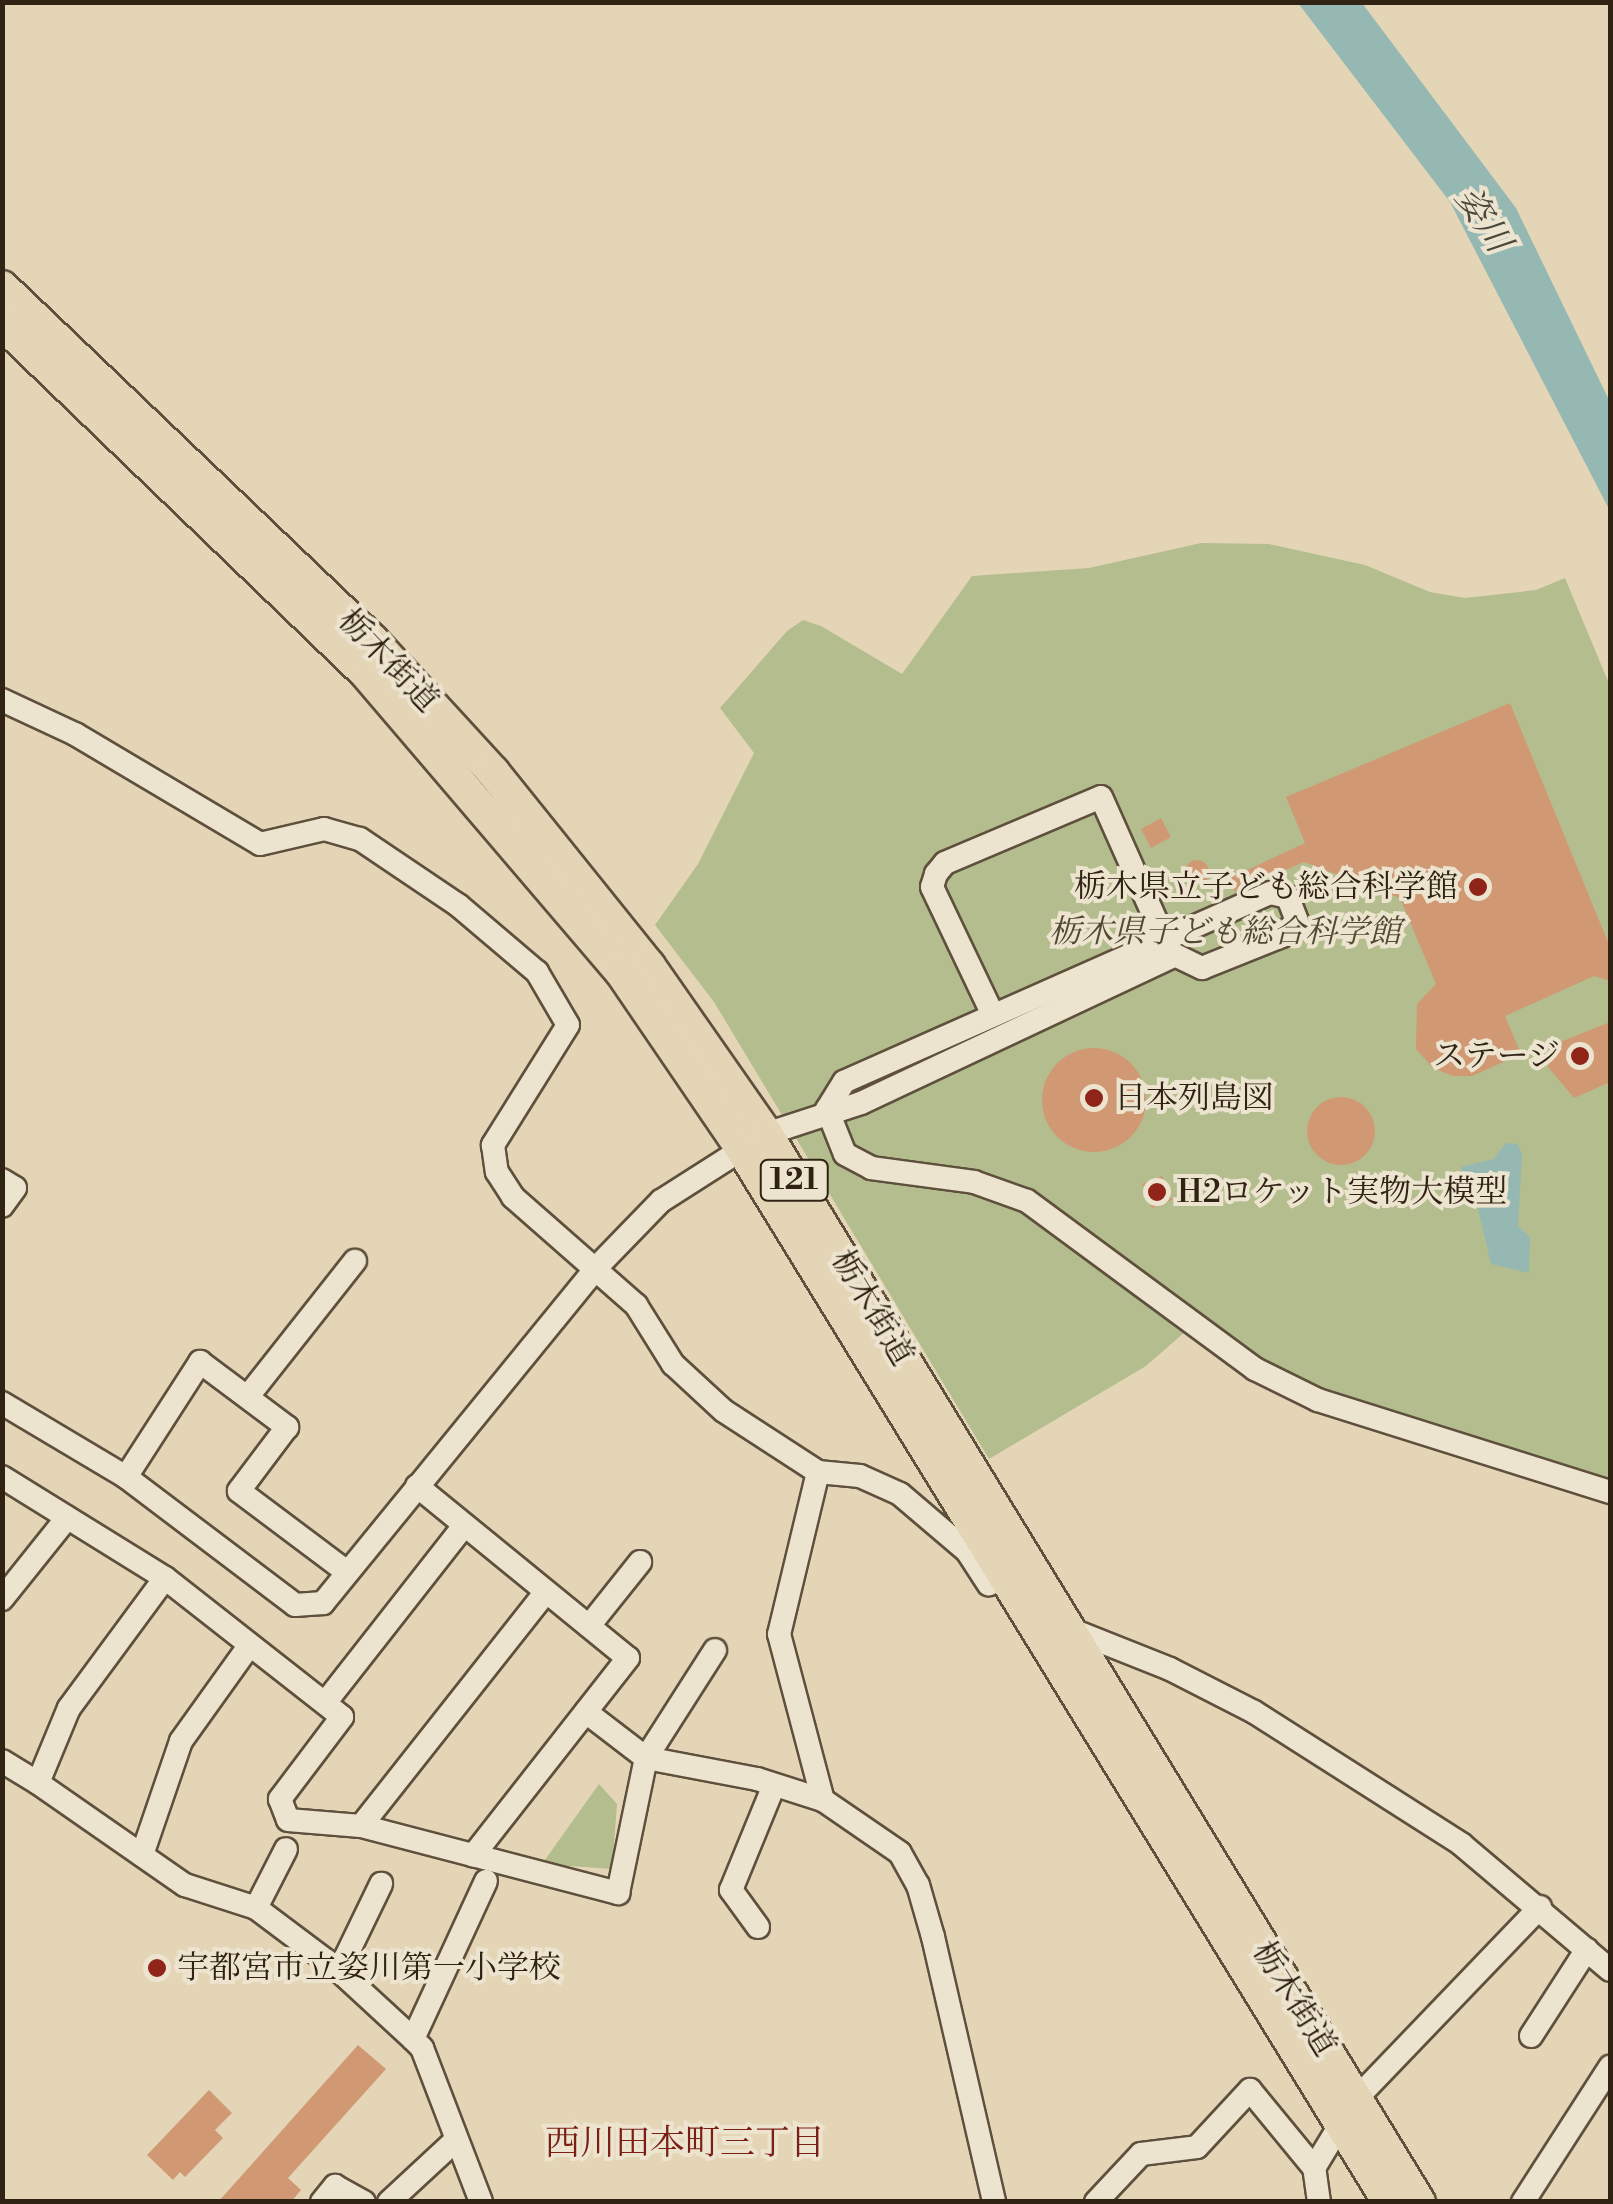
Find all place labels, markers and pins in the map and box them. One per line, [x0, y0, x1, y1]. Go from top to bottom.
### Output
place label: 栃木県立子ども総合科学館 [1074, 868, 1458, 906]
marker: 栃木県立子ども総合科学館 [1467, 876, 1489, 898]
place label: ステージ [1432, 1037, 1560, 1075]
marker: ステージ [1569, 1045, 1591, 1067]
place label: 日本列島図 [1114, 1079, 1274, 1117]
marker: 日本列島図 [1083, 1087, 1105, 1109]
place label: H2ロケット実物大模型 [1177, 1173, 1509, 1211]
marker: H2ロケット実物大模型 [1146, 1181, 1168, 1203]
place label: 宇都宮市立姿川第一小学校 [177, 1949, 561, 1987]
marker: 宇都宮市立姿川第一小学校 [146, 1957, 168, 1979]

